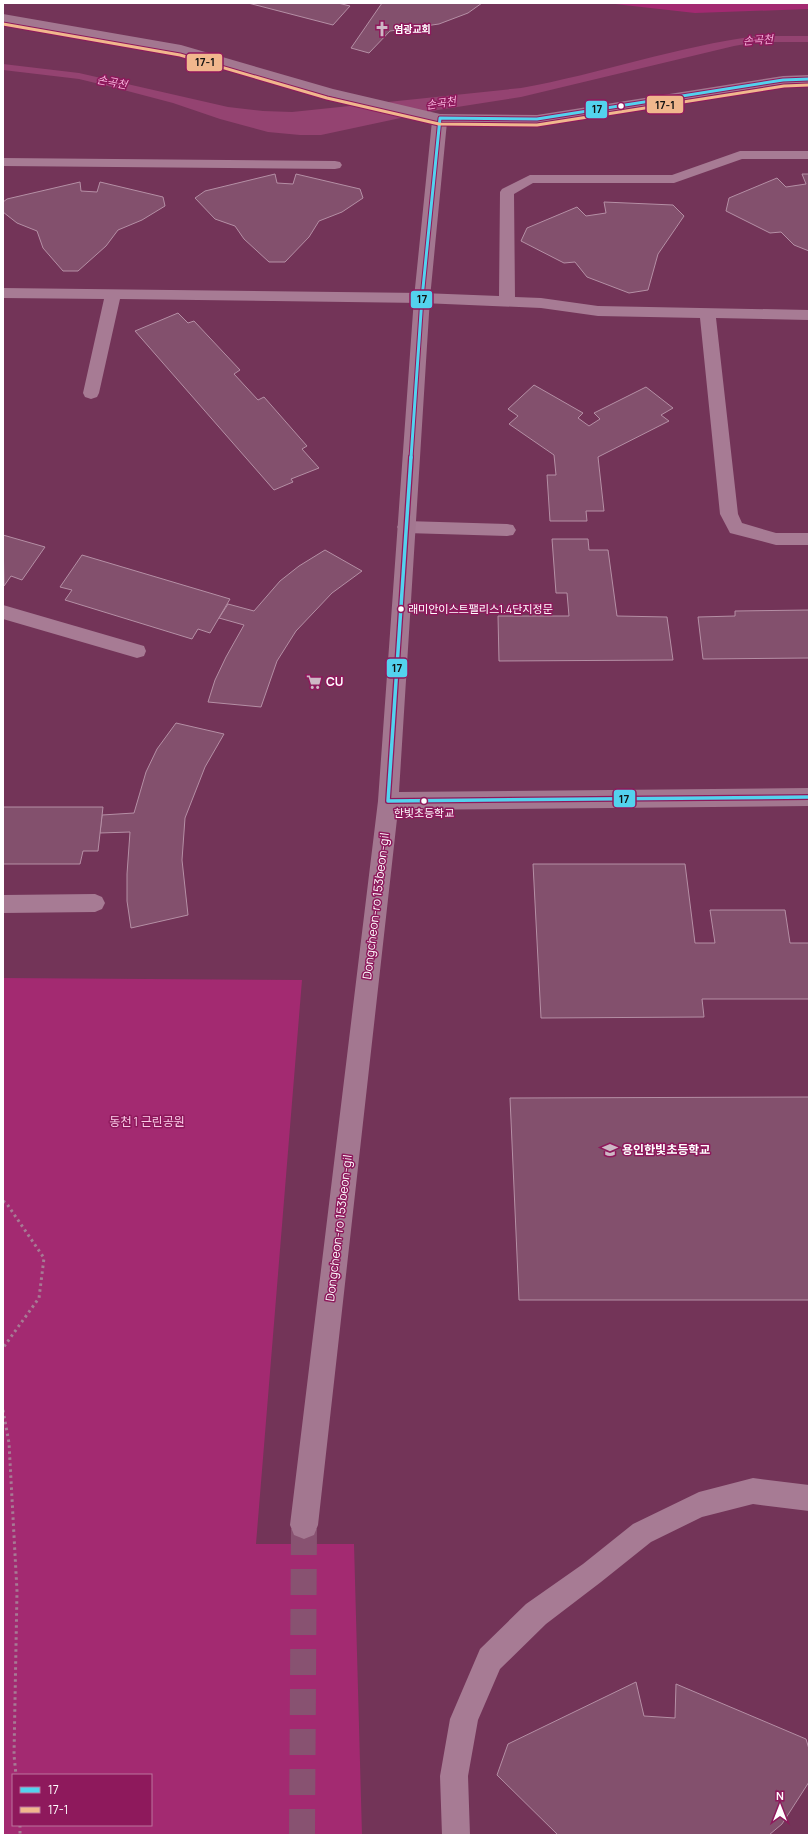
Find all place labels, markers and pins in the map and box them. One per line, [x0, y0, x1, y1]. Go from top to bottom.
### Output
church icon: 염광교회 [373, 20, 391, 38]
place label: 염광교회 [394, 22, 431, 36]
unlabelled marker [616, 101, 626, 111]
place label: 래미안이스트팰리스1.4단지정문 [408, 601, 553, 616]
marker: 래미안이스트팰리스1.4단지정문 [396, 604, 406, 614]
supermarket icon: CU [305, 673, 323, 691]
place label: CU [326, 673, 344, 690]
marker: 한빛초등학교 [419, 796, 429, 806]
place label: 한빛초등학교 [394, 805, 454, 820]
school or university icon: 용인한빛초등학교 [601, 1141, 619, 1159]
place label: 용인한빛초등학교 [622, 1141, 710, 1158]

